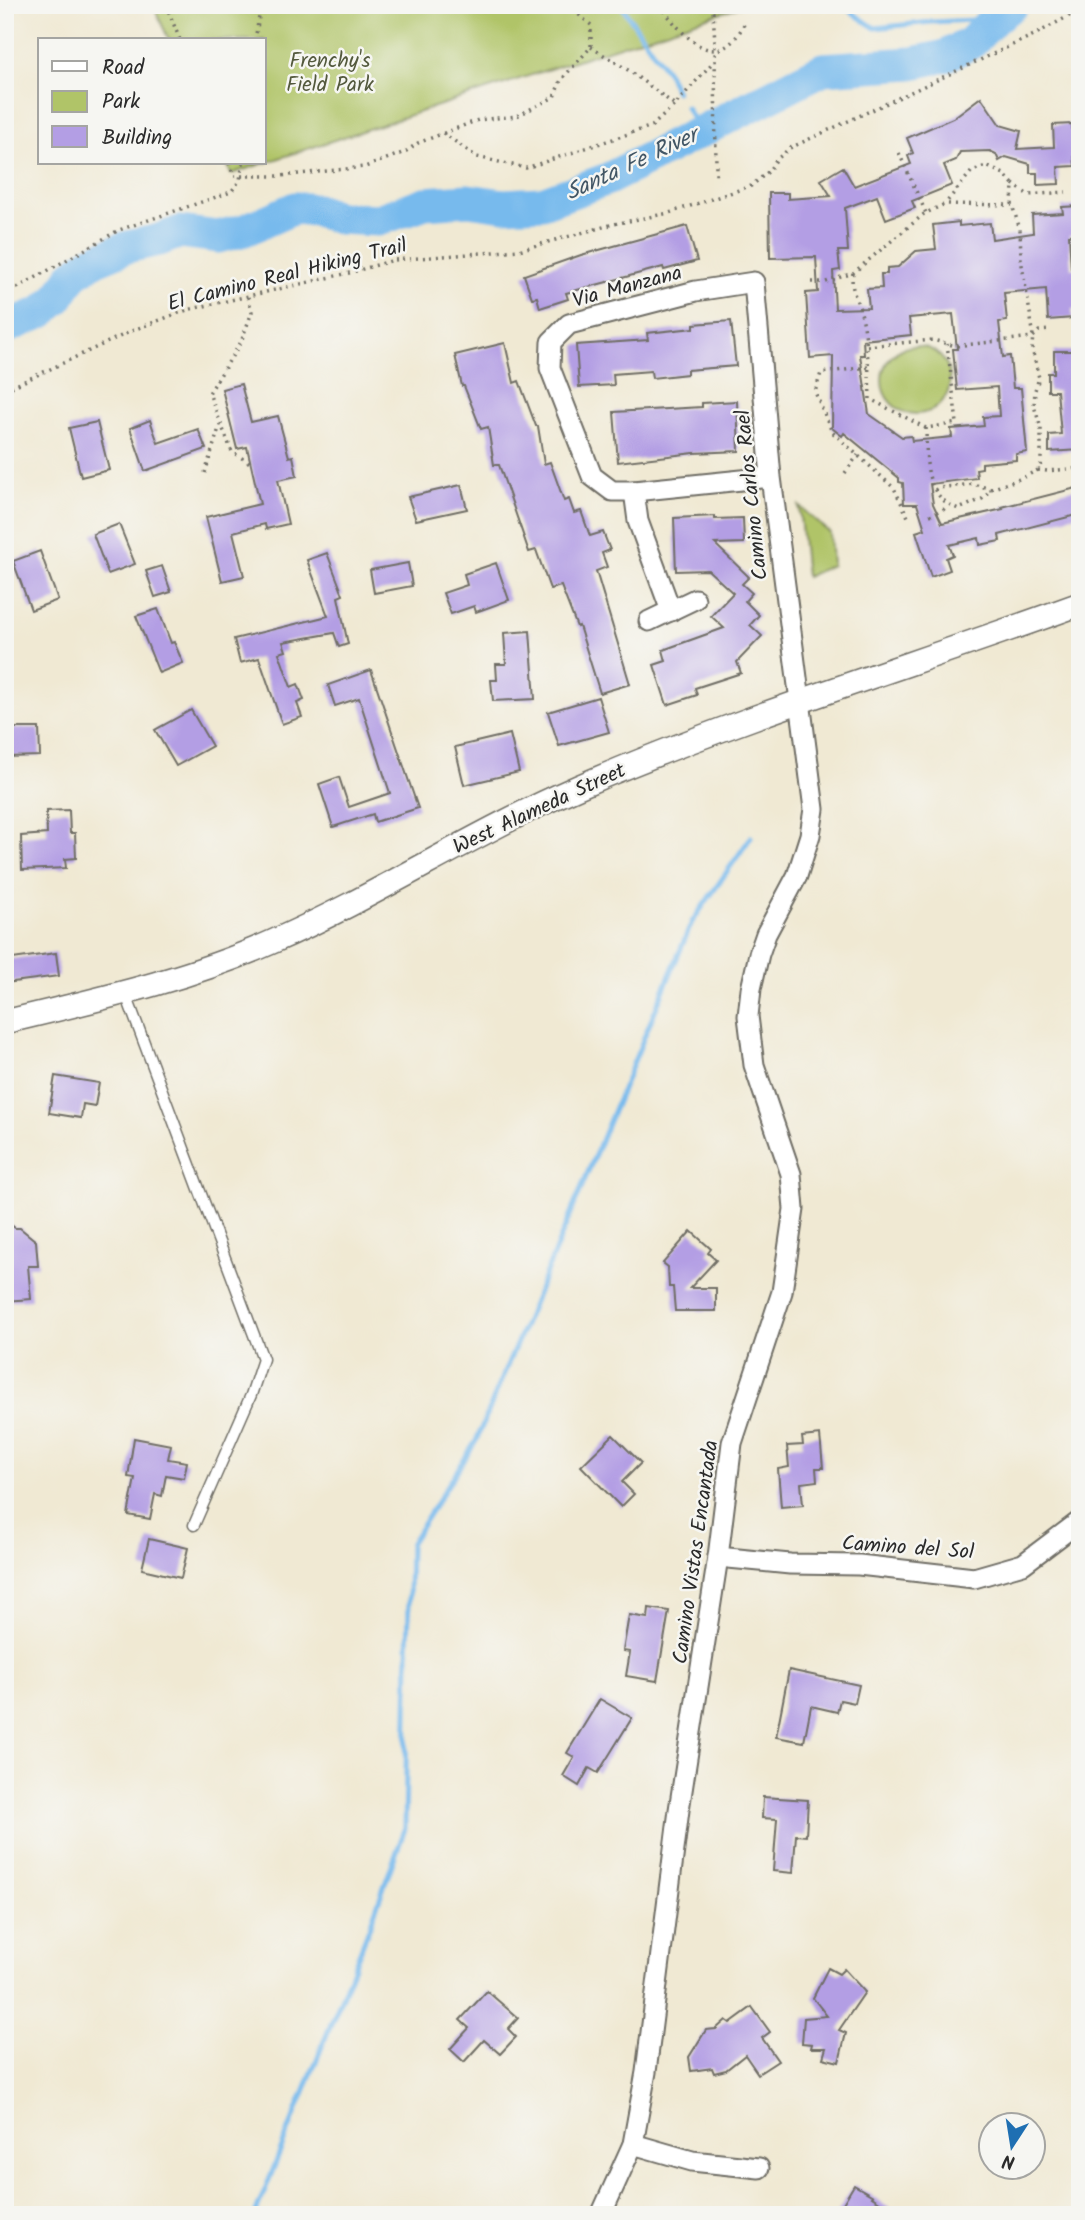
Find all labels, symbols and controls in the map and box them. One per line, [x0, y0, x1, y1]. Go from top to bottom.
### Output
legend [38, 38, 266, 164]
park label: Frenchy's Field Park [286, 45, 374, 102]
text: Road [102, 52, 145, 85]
text: Park [102, 86, 140, 119]
water label: Santa Fe River [560, 117, 708, 211]
text: Building [102, 122, 172, 155]
street label: El Camino Real Hiking Trail [164, 230, 411, 321]
street label: Via Manzana [569, 257, 686, 318]
street label: Camino Carlos Rael [727, 408, 778, 582]
street label: West Alameda Street [448, 754, 632, 864]
street label: Camino Vistas Encantada [664, 1438, 729, 1666]
street label: Camino del Sol [841, 1527, 975, 1570]
north arrow [976, 2112, 1046, 2182]
text: N [1000, 2145, 1018, 2177]

